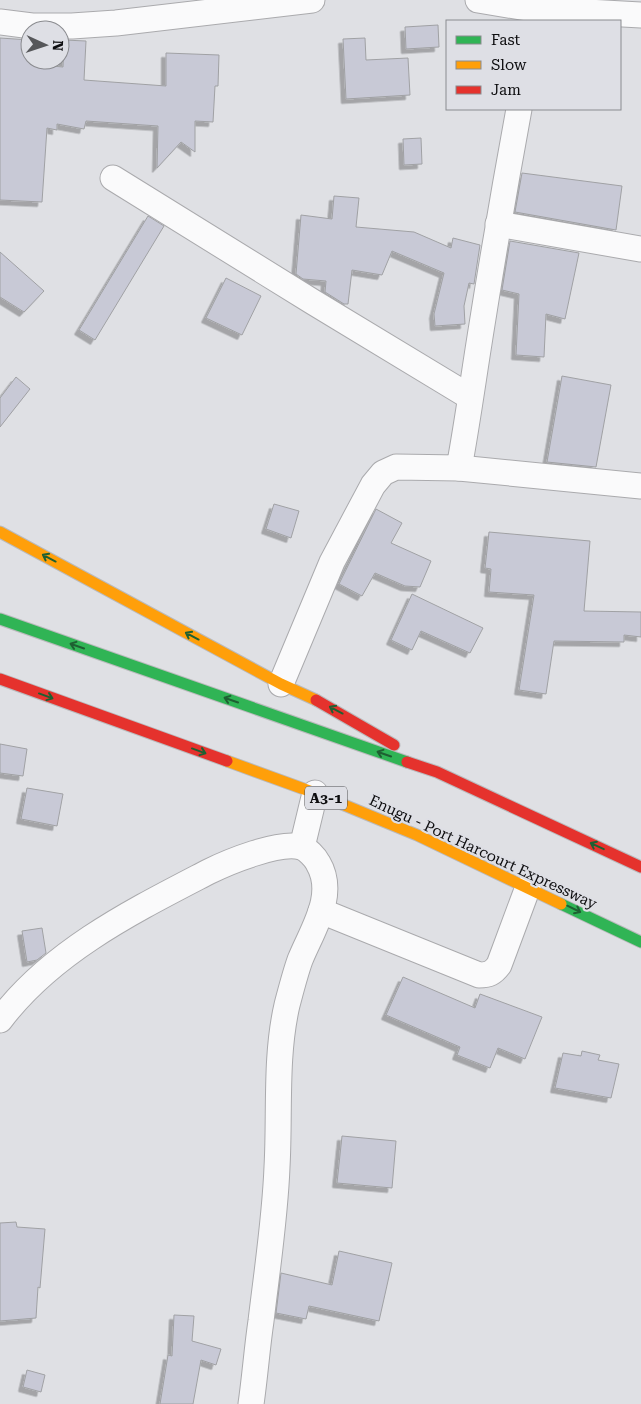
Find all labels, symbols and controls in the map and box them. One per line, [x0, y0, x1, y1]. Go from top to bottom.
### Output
north arrow [20, 20, 70, 70]
legend [446, 20, 621, 110]
text: Fast [491, 31, 521, 49]
text: N [50, 40, 66, 52]
text: Slow [491, 56, 527, 74]
text: Jam [491, 81, 521, 99]
one-way arrow [42, 553, 57, 562]
one-way arrow [185, 631, 200, 640]
one-way arrow [70, 641, 85, 650]
one-way arrow [38, 692, 53, 701]
one-way arrow [223, 695, 239, 704]
one-way arrow [329, 705, 344, 714]
one-way arrow [190, 747, 206, 756]
one-way arrow [376, 748, 392, 758]
road number: A3-1 [305, 786, 347, 810]
street label: Enugu - Port Harcourt Expressway [366, 791, 600, 913]
one-way arrow [590, 841, 605, 851]
one-way arrow [566, 905, 581, 914]

